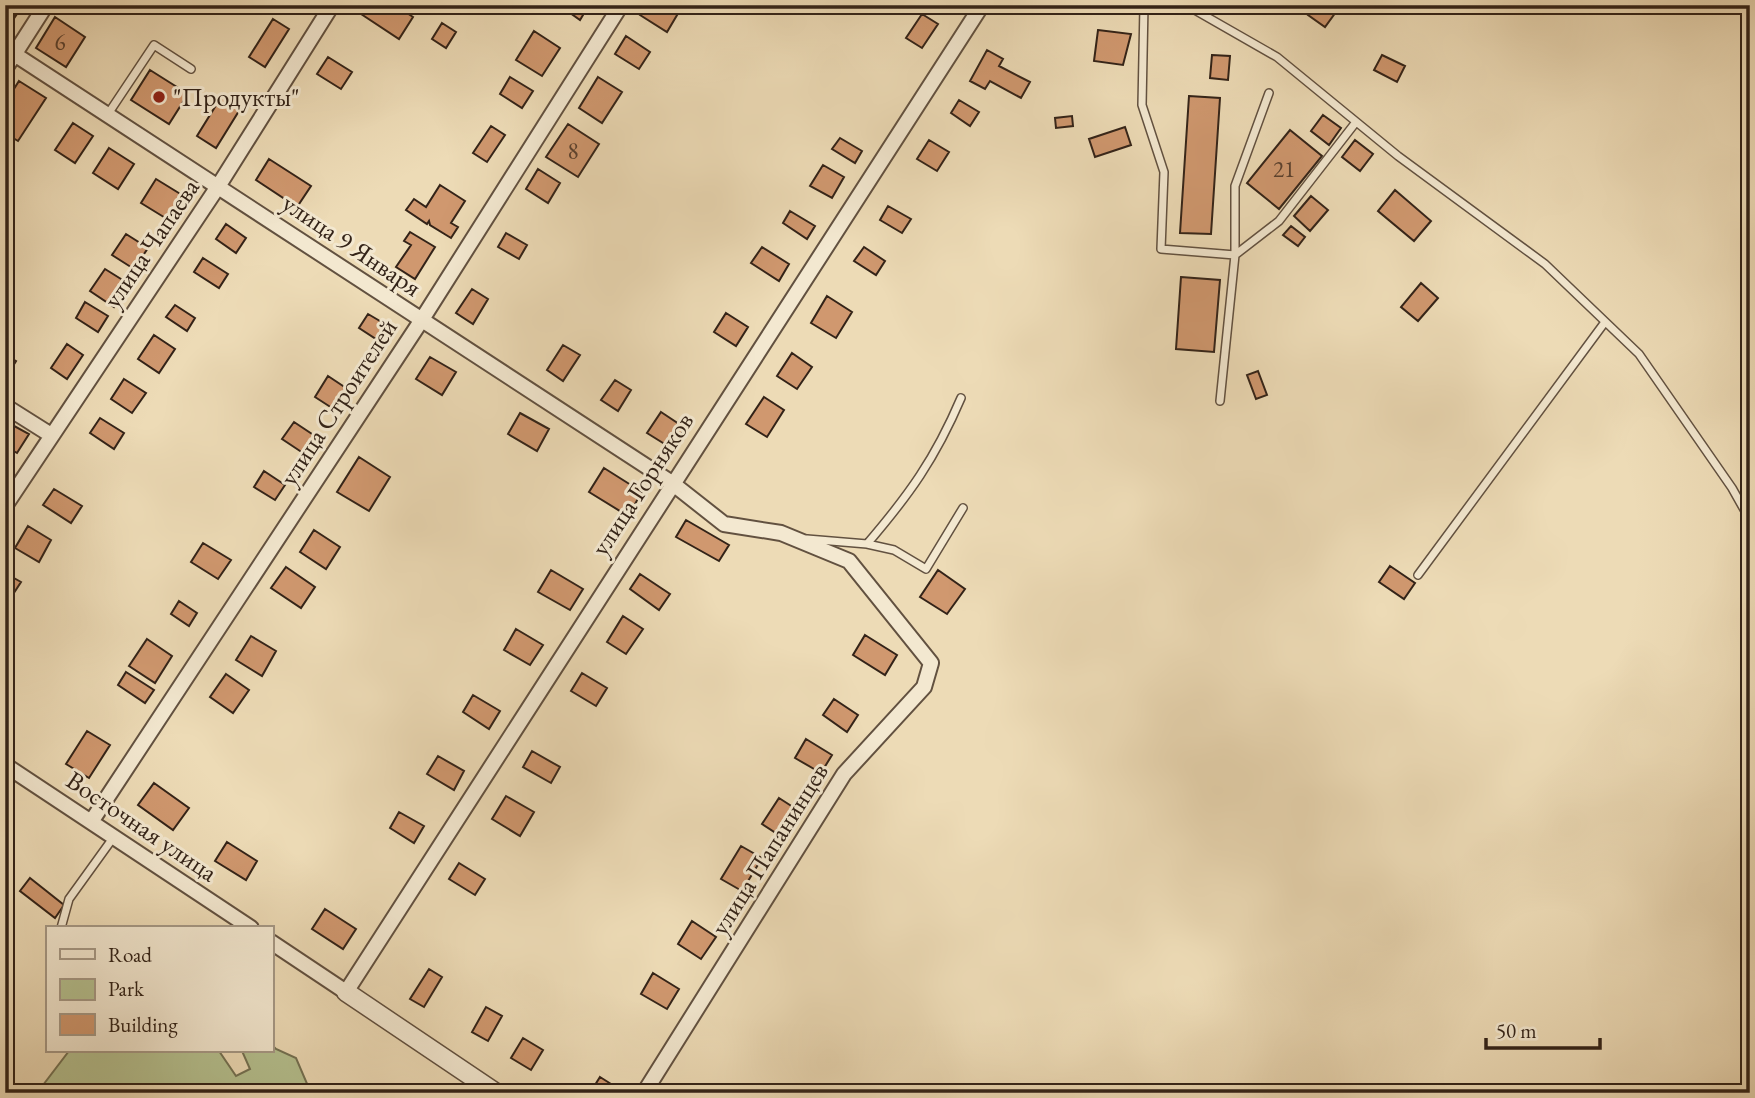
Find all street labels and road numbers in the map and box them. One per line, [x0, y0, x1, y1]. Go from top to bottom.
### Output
street label: улица Чапаева [95, 171, 207, 314]
street label: улица 9 Января [276, 186, 428, 304]
street label: улица Строителей [271, 312, 405, 492]
street label: улица Горняков [583, 406, 701, 562]
street label: улица Папанинцев [702, 757, 836, 941]
street label: Восточная улица [60, 763, 225, 889]

